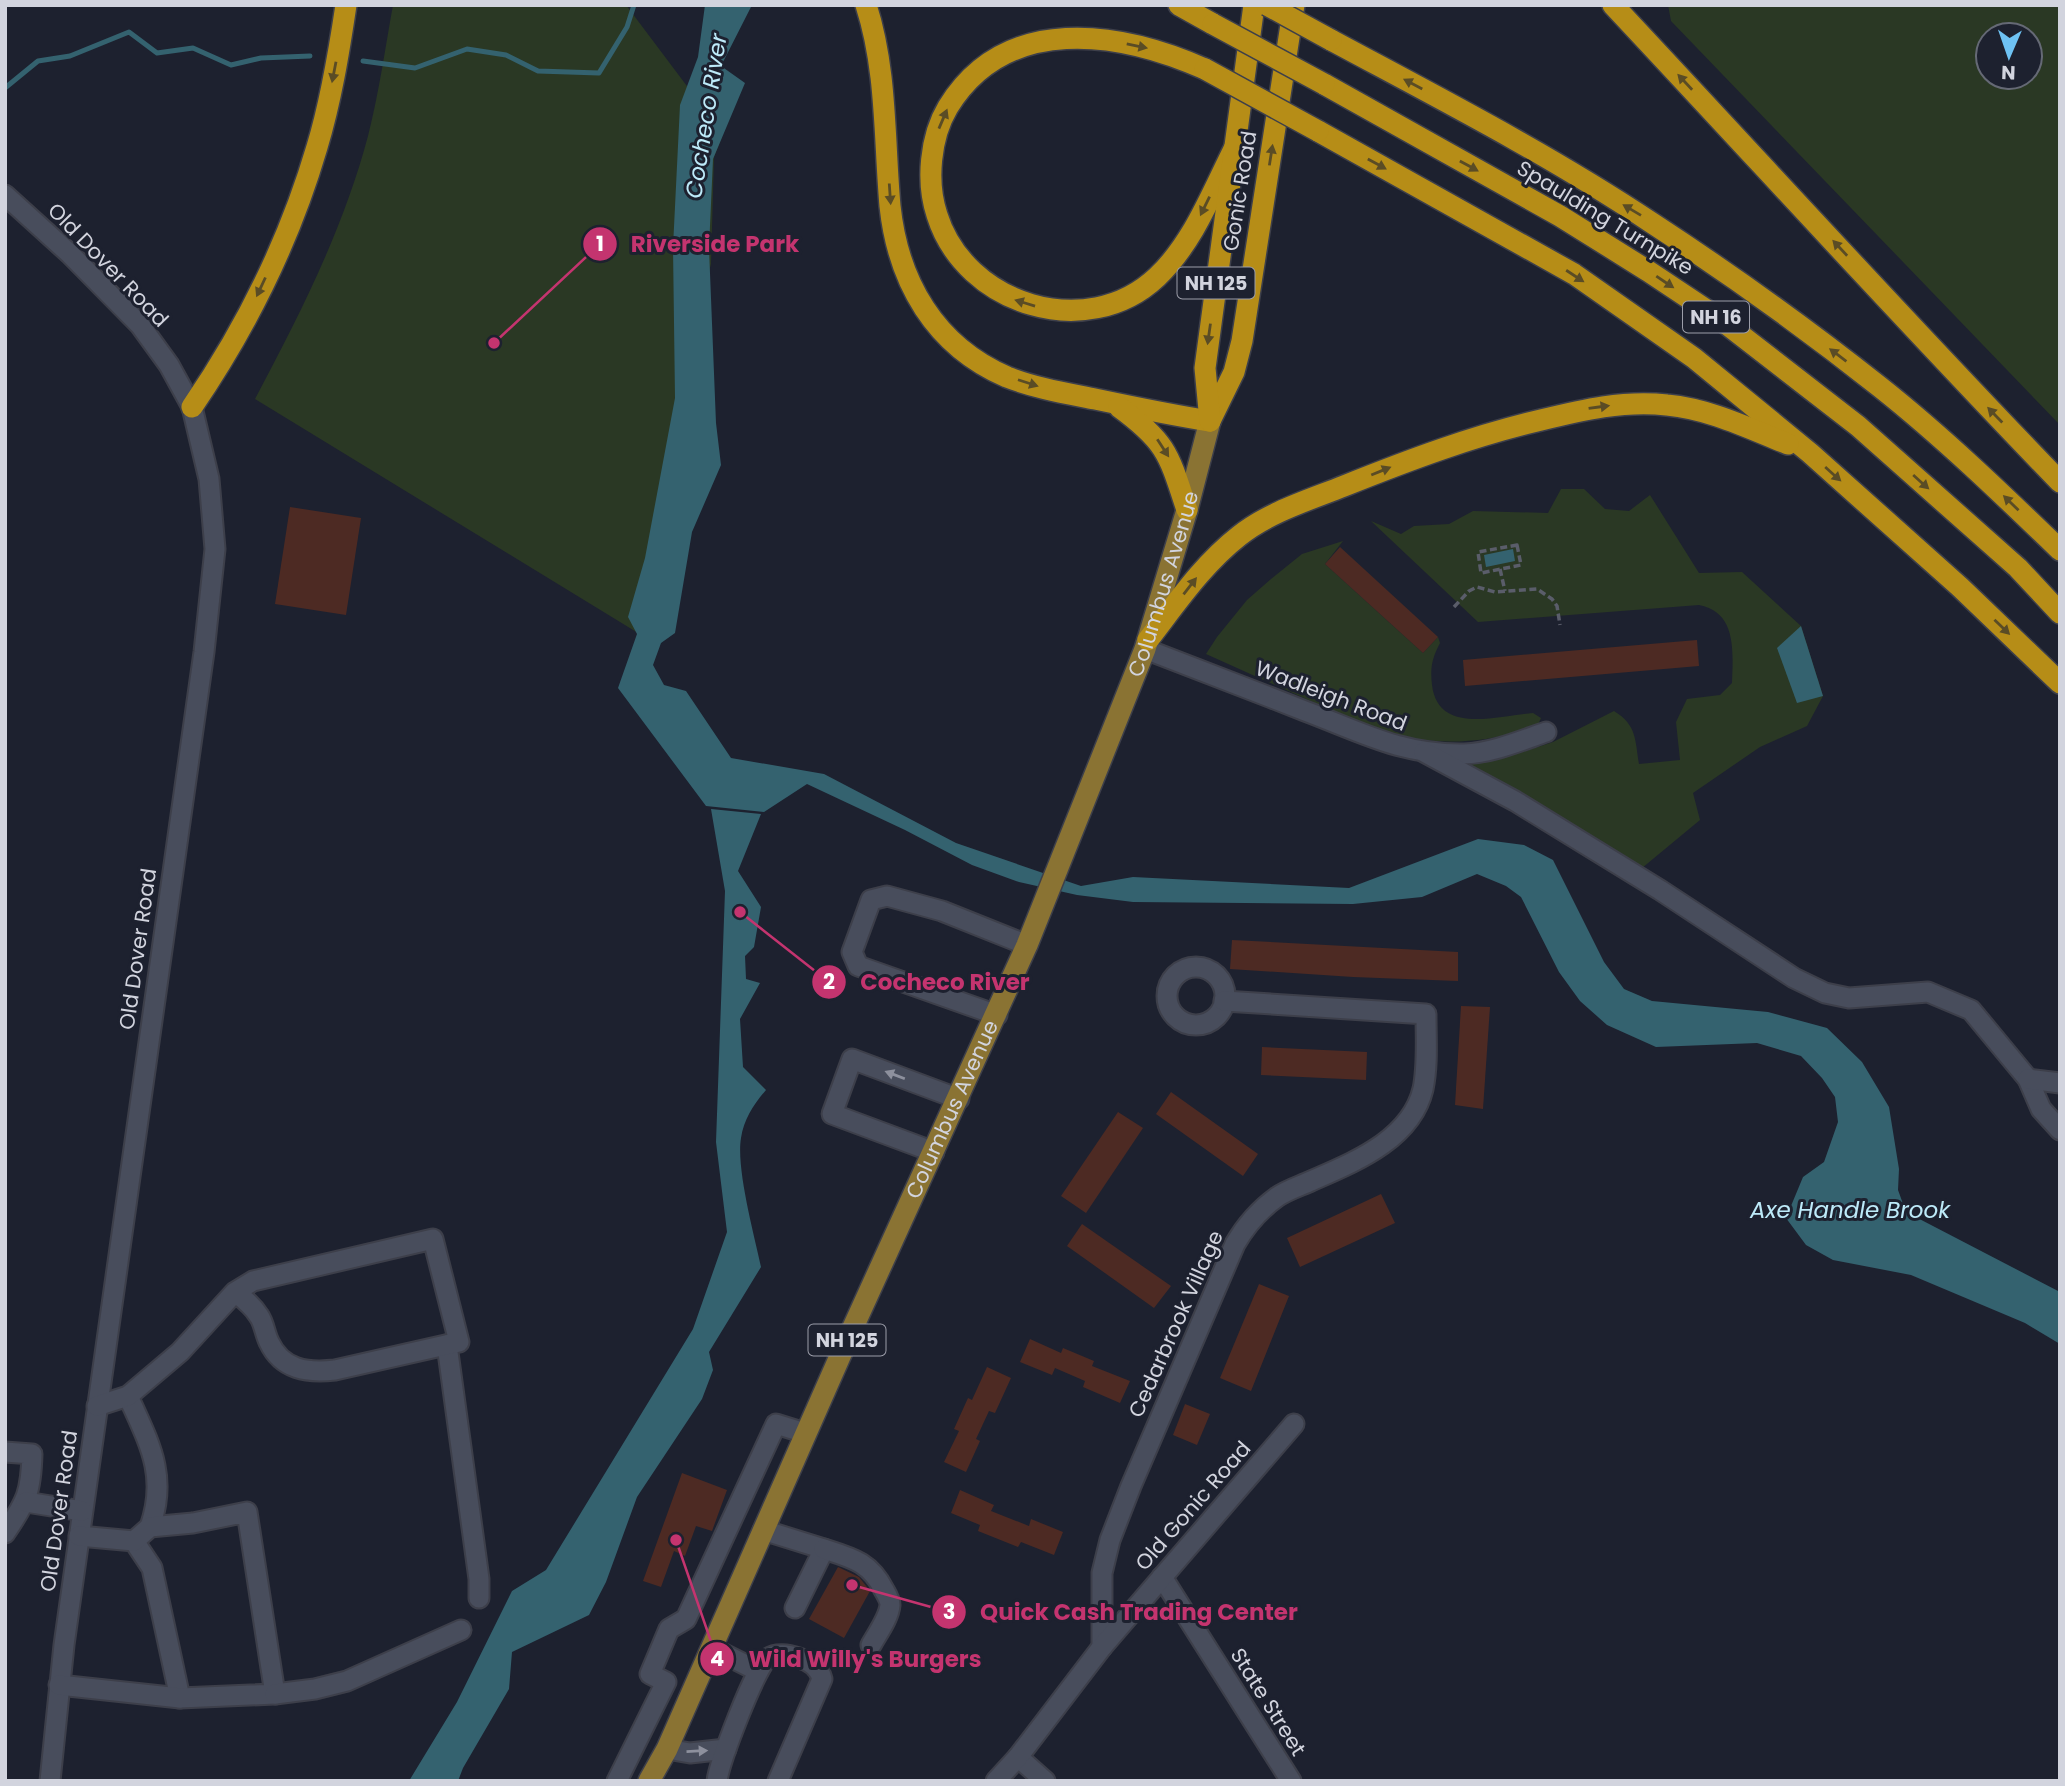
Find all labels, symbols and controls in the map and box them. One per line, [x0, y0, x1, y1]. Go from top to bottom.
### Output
north arrow [1974, 21, 2044, 91]
water label: Cocheco River [677, 30, 735, 201]
one-way arrow [1126, 40, 1148, 51]
text: N [2001, 59, 2016, 86]
one-way arrow [329, 61, 340, 83]
one-way arrow [1678, 74, 1694, 91]
one-way arrow [1404, 78, 1423, 90]
one-way arrow [938, 109, 949, 130]
street label: Gonic Road [1216, 129, 1263, 253]
one-way arrow [1265, 144, 1276, 166]
street label: Spaulding Turnpike [1512, 153, 1699, 282]
one-way arrow [1368, 158, 1387, 170]
one-way arrow [1460, 160, 1479, 172]
one-way arrow [885, 183, 896, 205]
street label: Old Dover Road [41, 196, 175, 333]
one-way arrow [1199, 196, 1211, 216]
one-way arrow [1622, 204, 1641, 217]
callout: Riverside Park [582, 222, 814, 266]
text: Riverside Park [631, 228, 800, 260]
text: 1 [596, 229, 604, 258]
one-way arrow [1833, 240, 1849, 257]
road number: NH 125 [1178, 268, 1254, 298]
one-way arrow [1566, 269, 1585, 282]
one-way arrow [1655, 275, 1674, 288]
one-way arrow [255, 277, 267, 297]
one-way arrow [1014, 298, 1035, 308]
road number: NH 16 [1683, 302, 1749, 332]
one-way arrow [1204, 323, 1215, 345]
one-way arrow [1828, 348, 1847, 362]
one-way arrow [1017, 379, 1038, 389]
one-way arrow [1589, 402, 1611, 413]
one-way arrow [1988, 407, 2004, 424]
one-way arrow [1156, 439, 1170, 457]
one-way arrow [1371, 466, 1392, 477]
one-way arrow [1824, 466, 1842, 482]
one-way arrow [1912, 473, 1929, 489]
street label: Columbus Avenue [1120, 488, 1205, 681]
one-way arrow [2002, 494, 2019, 511]
one-way arrow [1182, 578, 1197, 596]
one-way arrow [1993, 618, 2010, 634]
street label: Wadleigh Road [1251, 653, 1411, 738]
street label: Old Dover Road [112, 866, 163, 1031]
callout: Cocheco River [811, 960, 1043, 1004]
text: Cocheco River [860, 966, 1030, 998]
text: 2 [823, 967, 835, 996]
street label: Columbus Avenue [899, 1015, 1005, 1203]
one-way arrow [884, 1070, 905, 1081]
water label: Axe Handle Brook [1749, 1194, 1951, 1226]
street label: Cedarbrook Village [1121, 1226, 1230, 1422]
road number: NH 125 [808, 1324, 886, 1356]
street label: Old Dover Road [33, 1428, 84, 1593]
street label: Old Gonic Road [1128, 1435, 1257, 1577]
callout: Quick Cash Trading Center [931, 1590, 1312, 1634]
text: Quick Cash Trading Center [980, 1596, 1298, 1628]
text: 3 [943, 1597, 955, 1626]
callout: Wild Willy's Burgers [700, 1637, 996, 1681]
street label: State Street [1224, 1642, 1313, 1761]
text: Wild Willy's Burgers [748, 1643, 982, 1675]
text: 4 [710, 1644, 724, 1673]
one-way arrow [686, 1746, 708, 1757]

